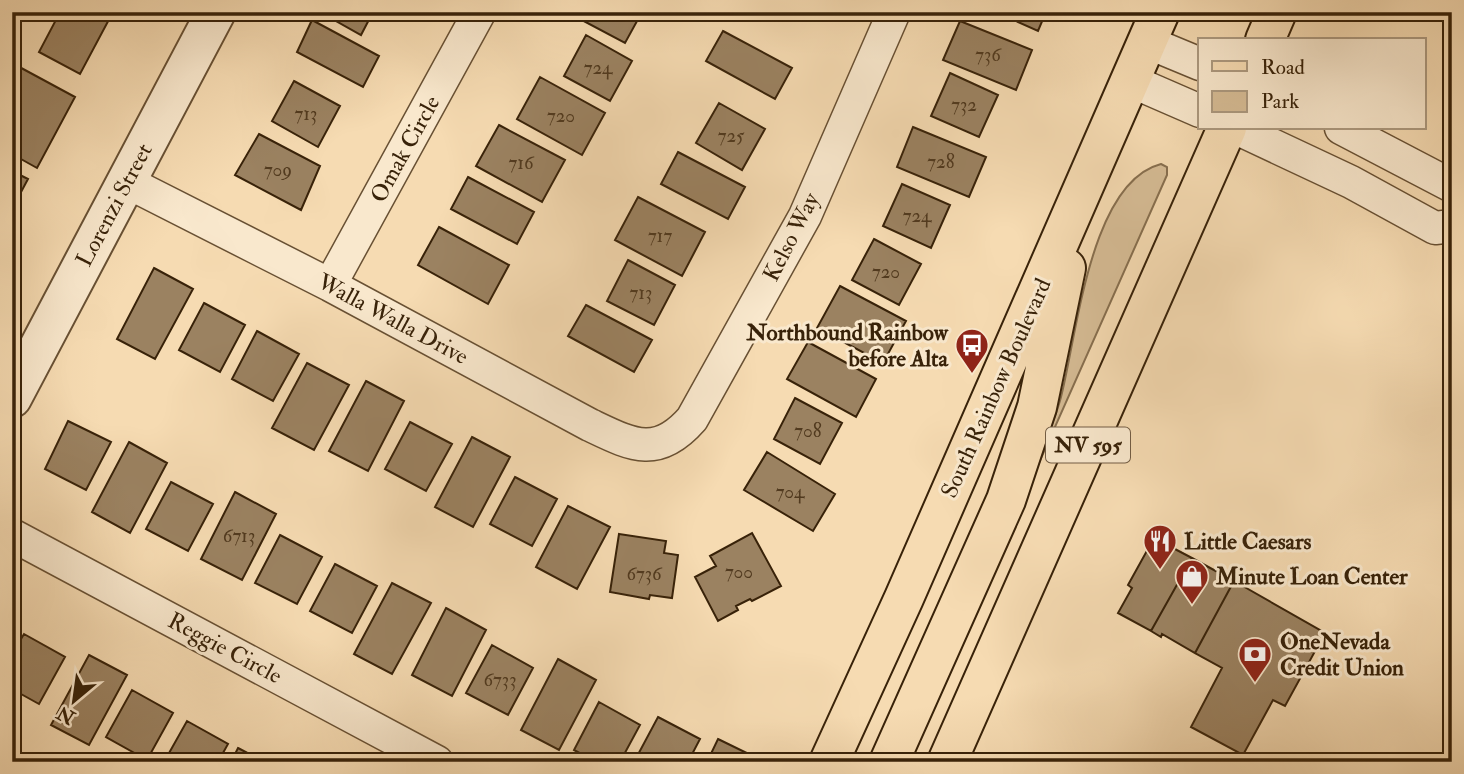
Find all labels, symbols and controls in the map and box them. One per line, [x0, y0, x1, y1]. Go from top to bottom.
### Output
legend [1198, 38, 1426, 130]
house number: 736 [975, 43, 1002, 67]
text: Road [1261, 54, 1306, 81]
house number: 724 [584, 56, 613, 80]
text: Park [1261, 88, 1299, 115]
street label: Omak Circle [364, 90, 446, 208]
house number: 732 [951, 93, 977, 117]
house number: 713 [295, 102, 317, 126]
house number: 720 [547, 104, 575, 128]
house number: 725 [718, 124, 745, 148]
street label: Lorenzi Street [69, 138, 159, 272]
house number: 728 [927, 150, 955, 174]
house number: 716 [509, 151, 535, 175]
house number: 709 [264, 158, 292, 182]
street label: Kelso Way [756, 187, 826, 286]
house number: 724 [903, 204, 932, 228]
house number: 717 [648, 224, 672, 248]
house number: 720 [872, 260, 900, 284]
street label: Walla Walla Drive [312, 267, 474, 371]
street label: South Rainbow Boulevard [934, 274, 1058, 502]
house number: 713 [630, 281, 652, 305]
place label: Northbound Rainbow before Alta [745, 318, 950, 373]
bus stop icon: Northbound Rainbow before Alta [953, 326, 991, 375]
house number: 708 [794, 419, 822, 443]
road number: NV 595 [1046, 428, 1130, 462]
house number: 704 [776, 480, 805, 504]
restaurant icon: Little Caesars [1141, 522, 1179, 571]
house number: 6713 [223, 524, 255, 548]
place label: Little Caesars [1184, 527, 1312, 556]
shop icon: Minute Loan Center [1173, 557, 1211, 606]
house number: 700 [725, 560, 753, 584]
house number: 6736 [626, 562, 663, 586]
place label: Minute Loan Center [1215, 562, 1408, 591]
street label: Reggie Circle [163, 606, 287, 690]
place label: OneNevada Credit Union [1280, 627, 1404, 682]
bank icon: OneNevada Credit Union [1236, 635, 1274, 684]
north arrow [38, 666, 108, 736]
house number: 6733 [484, 668, 516, 692]
text: N [52, 700, 80, 730]

